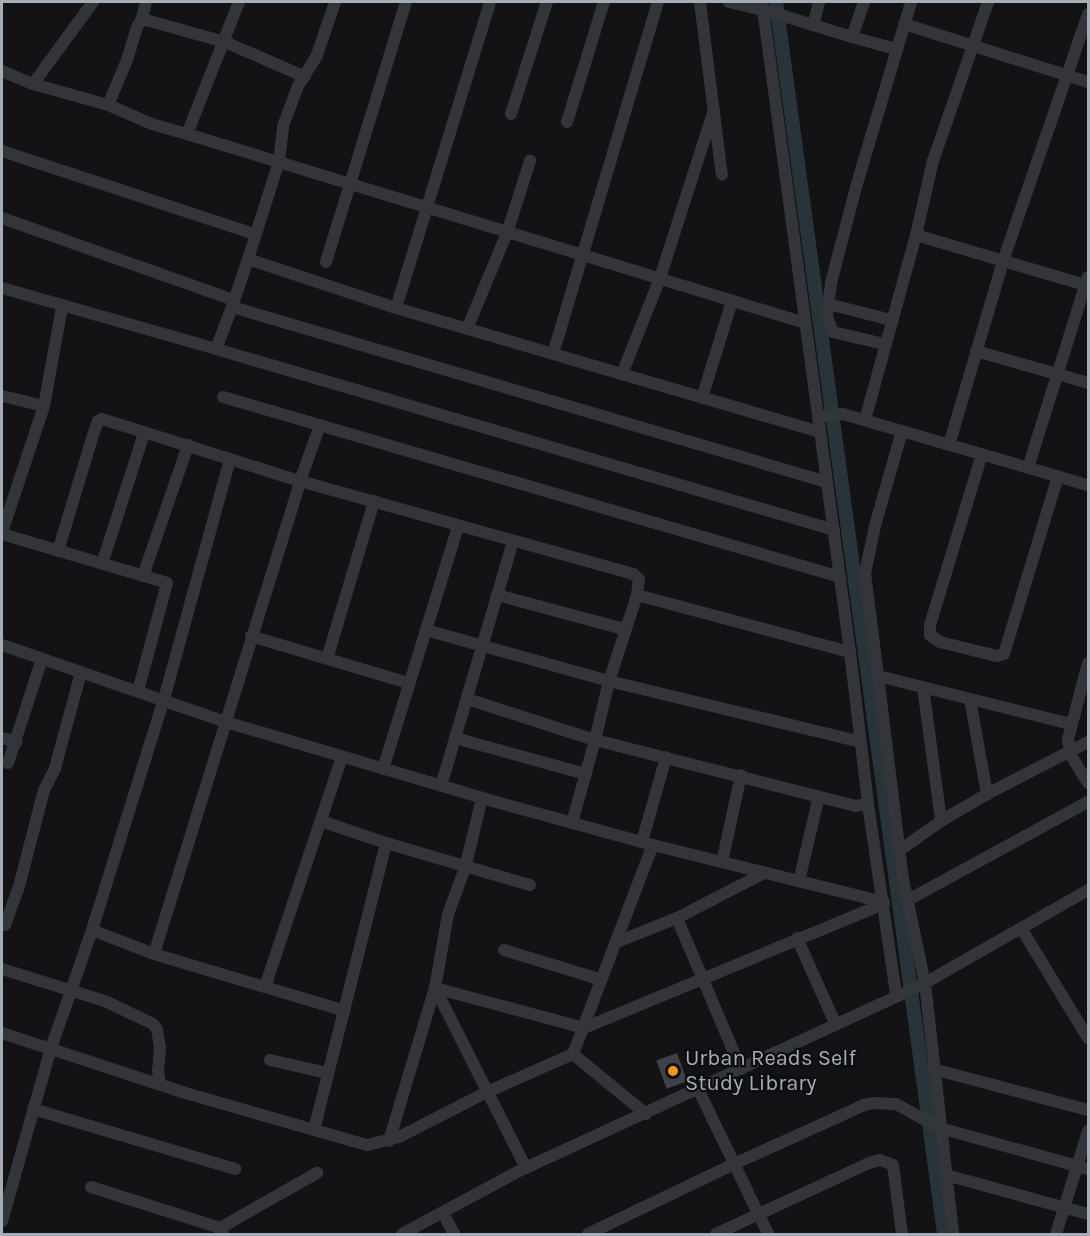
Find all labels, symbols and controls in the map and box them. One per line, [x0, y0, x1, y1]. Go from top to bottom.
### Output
place label: Urban Reads Self Study Library [685, 1045, 856, 1096]
marker: Urban Reads Self Study Library [666, 1064, 680, 1078]

